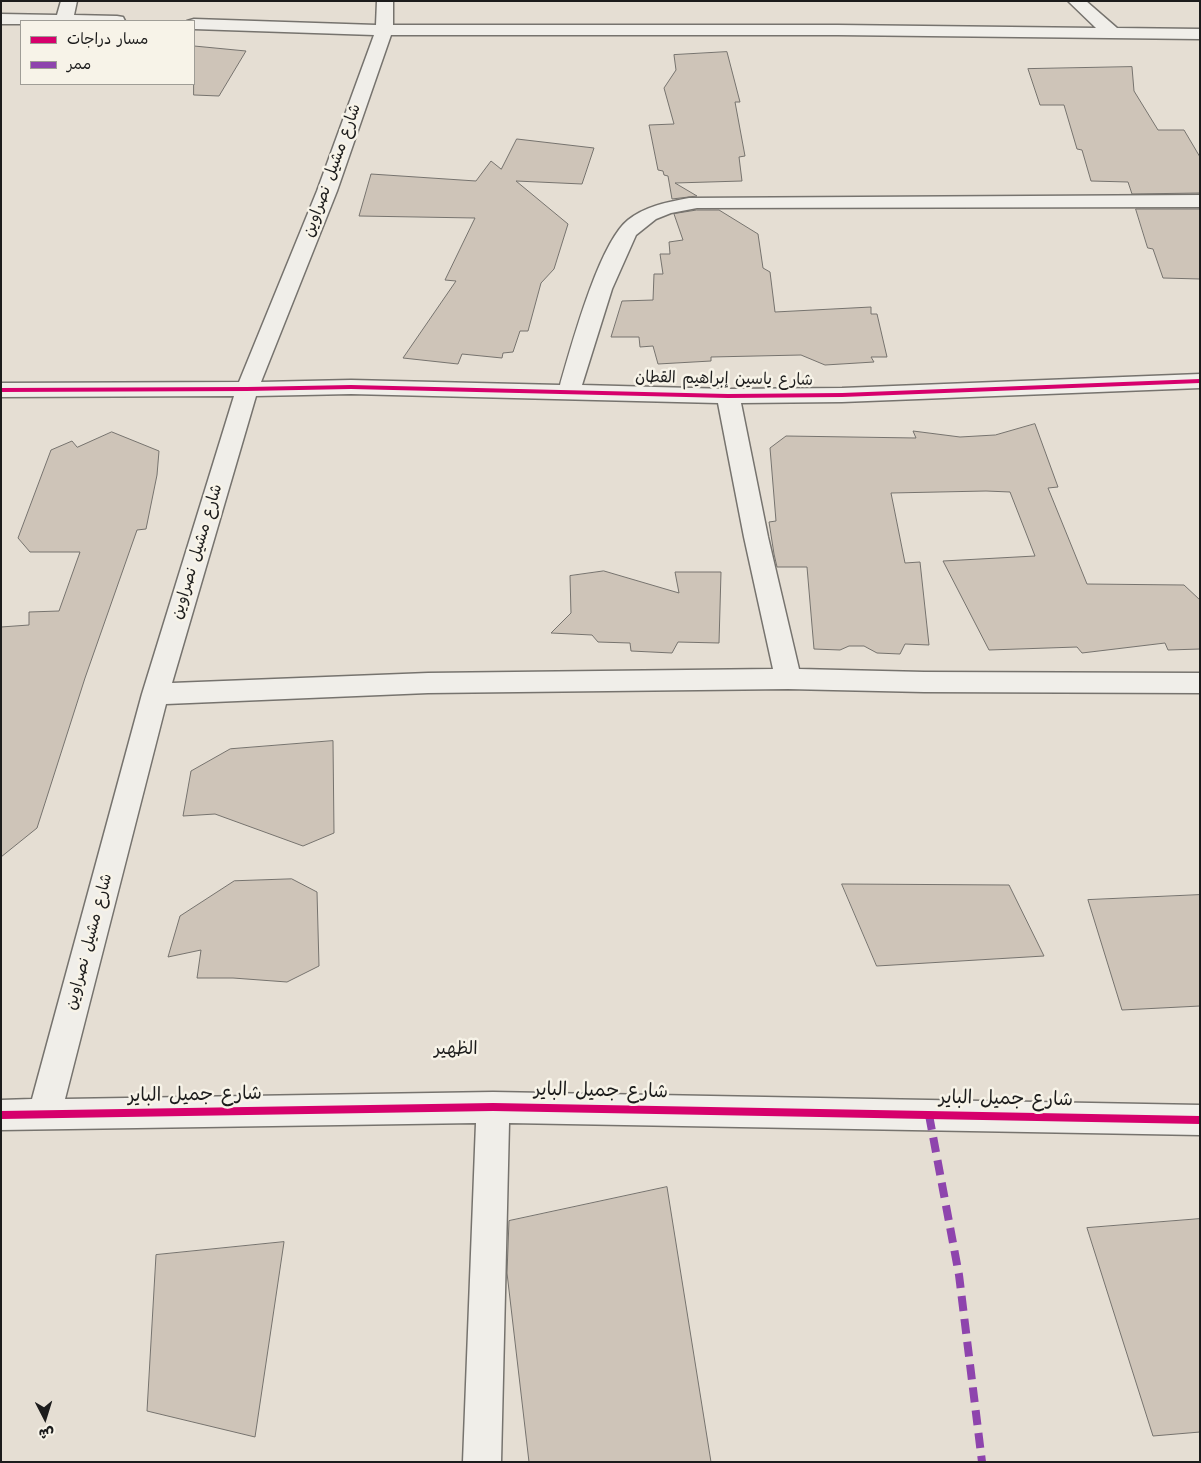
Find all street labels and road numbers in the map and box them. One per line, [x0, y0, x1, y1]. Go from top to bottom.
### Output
street label: شارع مشيل نصراوين [300, 102, 366, 240]
street label: شارع ياسين إبراهيم القطان [635, 369, 813, 391]
street label: شارع مشيل نصراوين [168, 482, 228, 622]
street label: شارع مشيل نصراوين [63, 872, 117, 1012]
street label: شارع جميل الباير [534, 1079, 668, 1105]
street label: شارع جميل الباير [128, 1083, 262, 1109]
street label: شارع جميل الباير [939, 1087, 1073, 1113]

